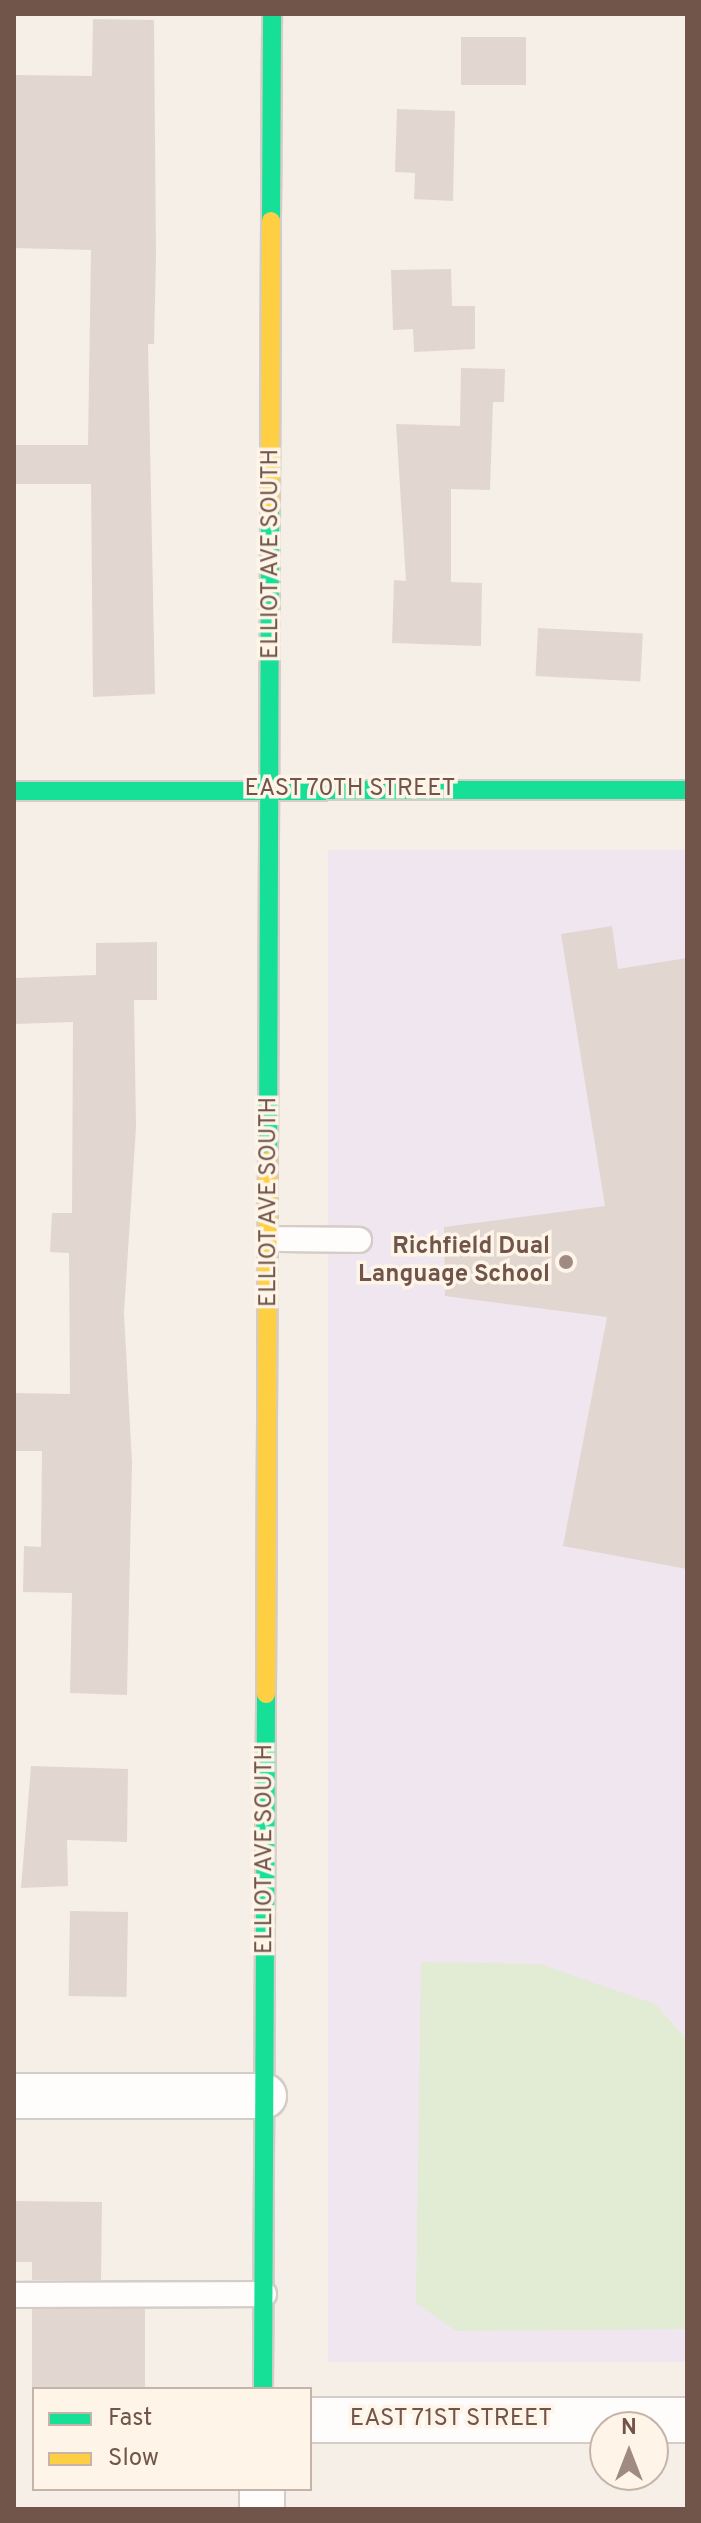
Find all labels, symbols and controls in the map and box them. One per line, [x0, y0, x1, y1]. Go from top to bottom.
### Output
street label: ELLIOT AVE SOUTH [258, 448, 286, 660]
street label: EAST 70TH STREET [243, 776, 457, 804]
street label: ELLIOT AVE SOUTH [256, 1096, 284, 1308]
place label: Richfield Dual Language School [358, 1234, 550, 1290]
marker: Richfield Dual Language School [557, 1253, 575, 1271]
street label: ELLIOT AVE SOUTH [252, 1743, 280, 1955]
legend [32, 2387, 312, 2491]
text: Fast [108, 2404, 152, 2434]
street label: EAST 71ST STREET [348, 2406, 554, 2434]
north arrow [589, 2411, 669, 2491]
text: N [621, 2415, 637, 2442]
text: Slow [108, 2444, 159, 2474]

